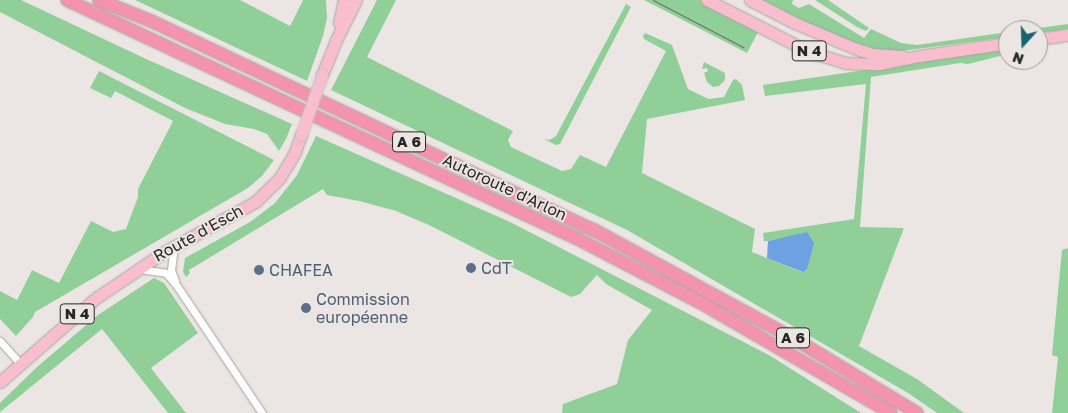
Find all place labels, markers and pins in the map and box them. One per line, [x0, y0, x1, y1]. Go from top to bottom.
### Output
place label: CdT [481, 258, 512, 278]
place label: CHAFEA [269, 260, 333, 280]
marker: CdT [465, 262, 477, 274]
marker: CHAFEA [253, 264, 265, 276]
place label: Commission européenne [316, 289, 410, 327]
marker: Commission européenne [300, 302, 312, 314]

